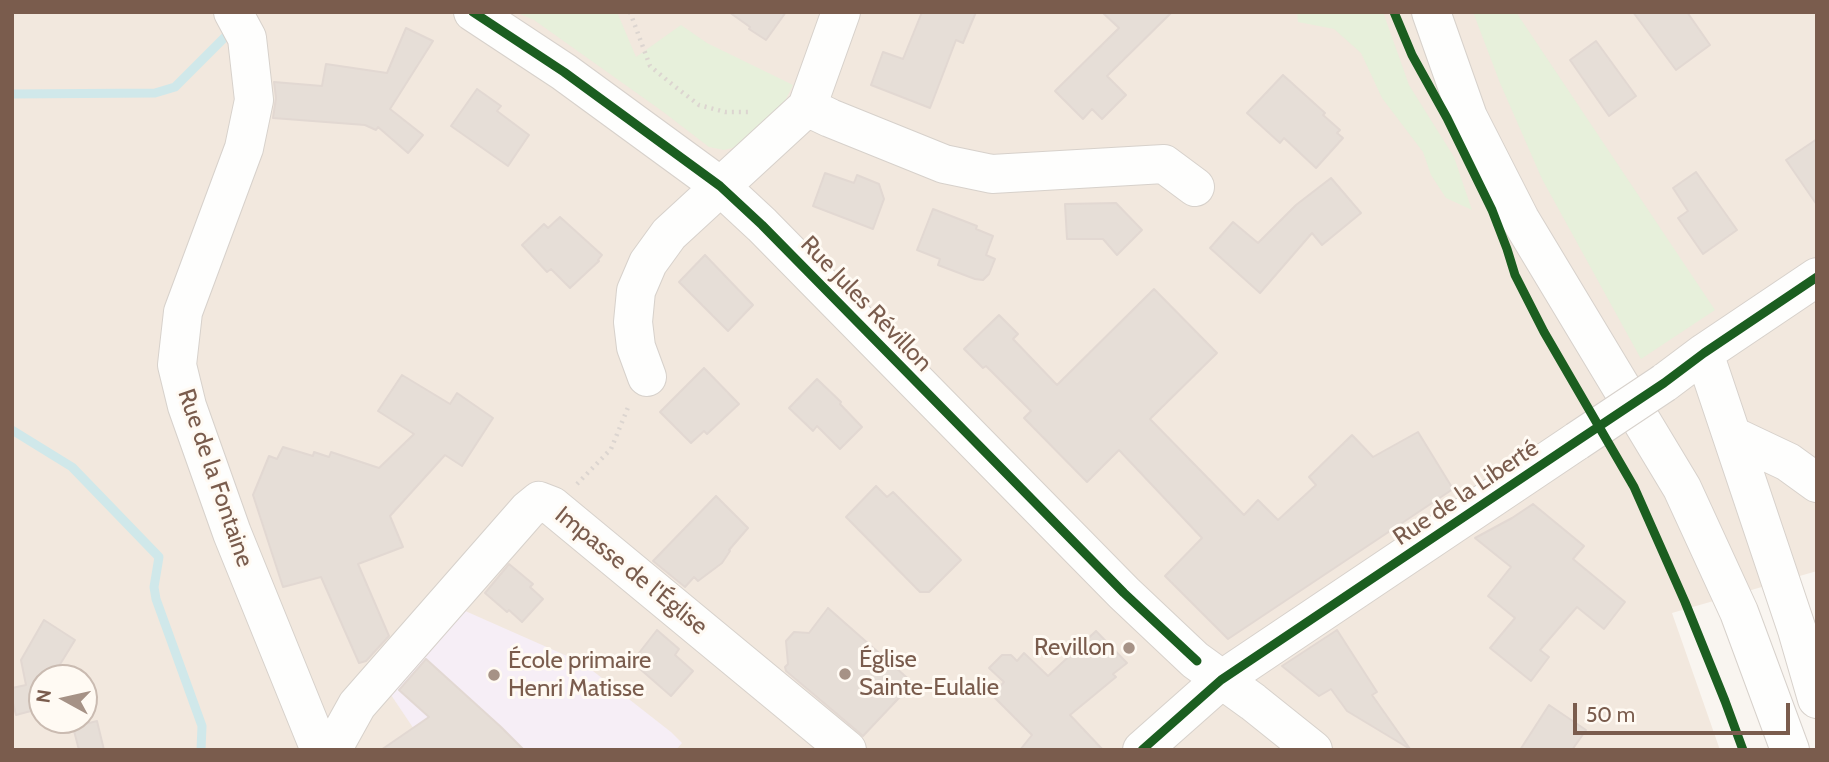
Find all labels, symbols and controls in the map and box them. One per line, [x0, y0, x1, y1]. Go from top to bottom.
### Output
street label: Rue Jules Révillon [794, 230, 938, 378]
street label: Rue de la Fontaine [171, 385, 259, 571]
street label: Rue de la Liberté [1388, 434, 1544, 552]
street label: Impasse de l'Église [549, 501, 713, 641]
place label: Revillon [1034, 634, 1115, 662]
marker: Revillon [1121, 640, 1137, 656]
place label: Église Sainte-Eulalie [859, 646, 999, 702]
place label: École primaire Henri Matisse [508, 647, 651, 703]
north arrow [28, 664, 98, 734]
marker: Église Sainte-Eulalie [837, 666, 853, 682]
marker: École primaire Henri Matisse [486, 667, 502, 683]
text: N [31, 688, 56, 705]
scale bar [1577, 688, 1794, 732]
text: 50 m [1586, 702, 1635, 727]

